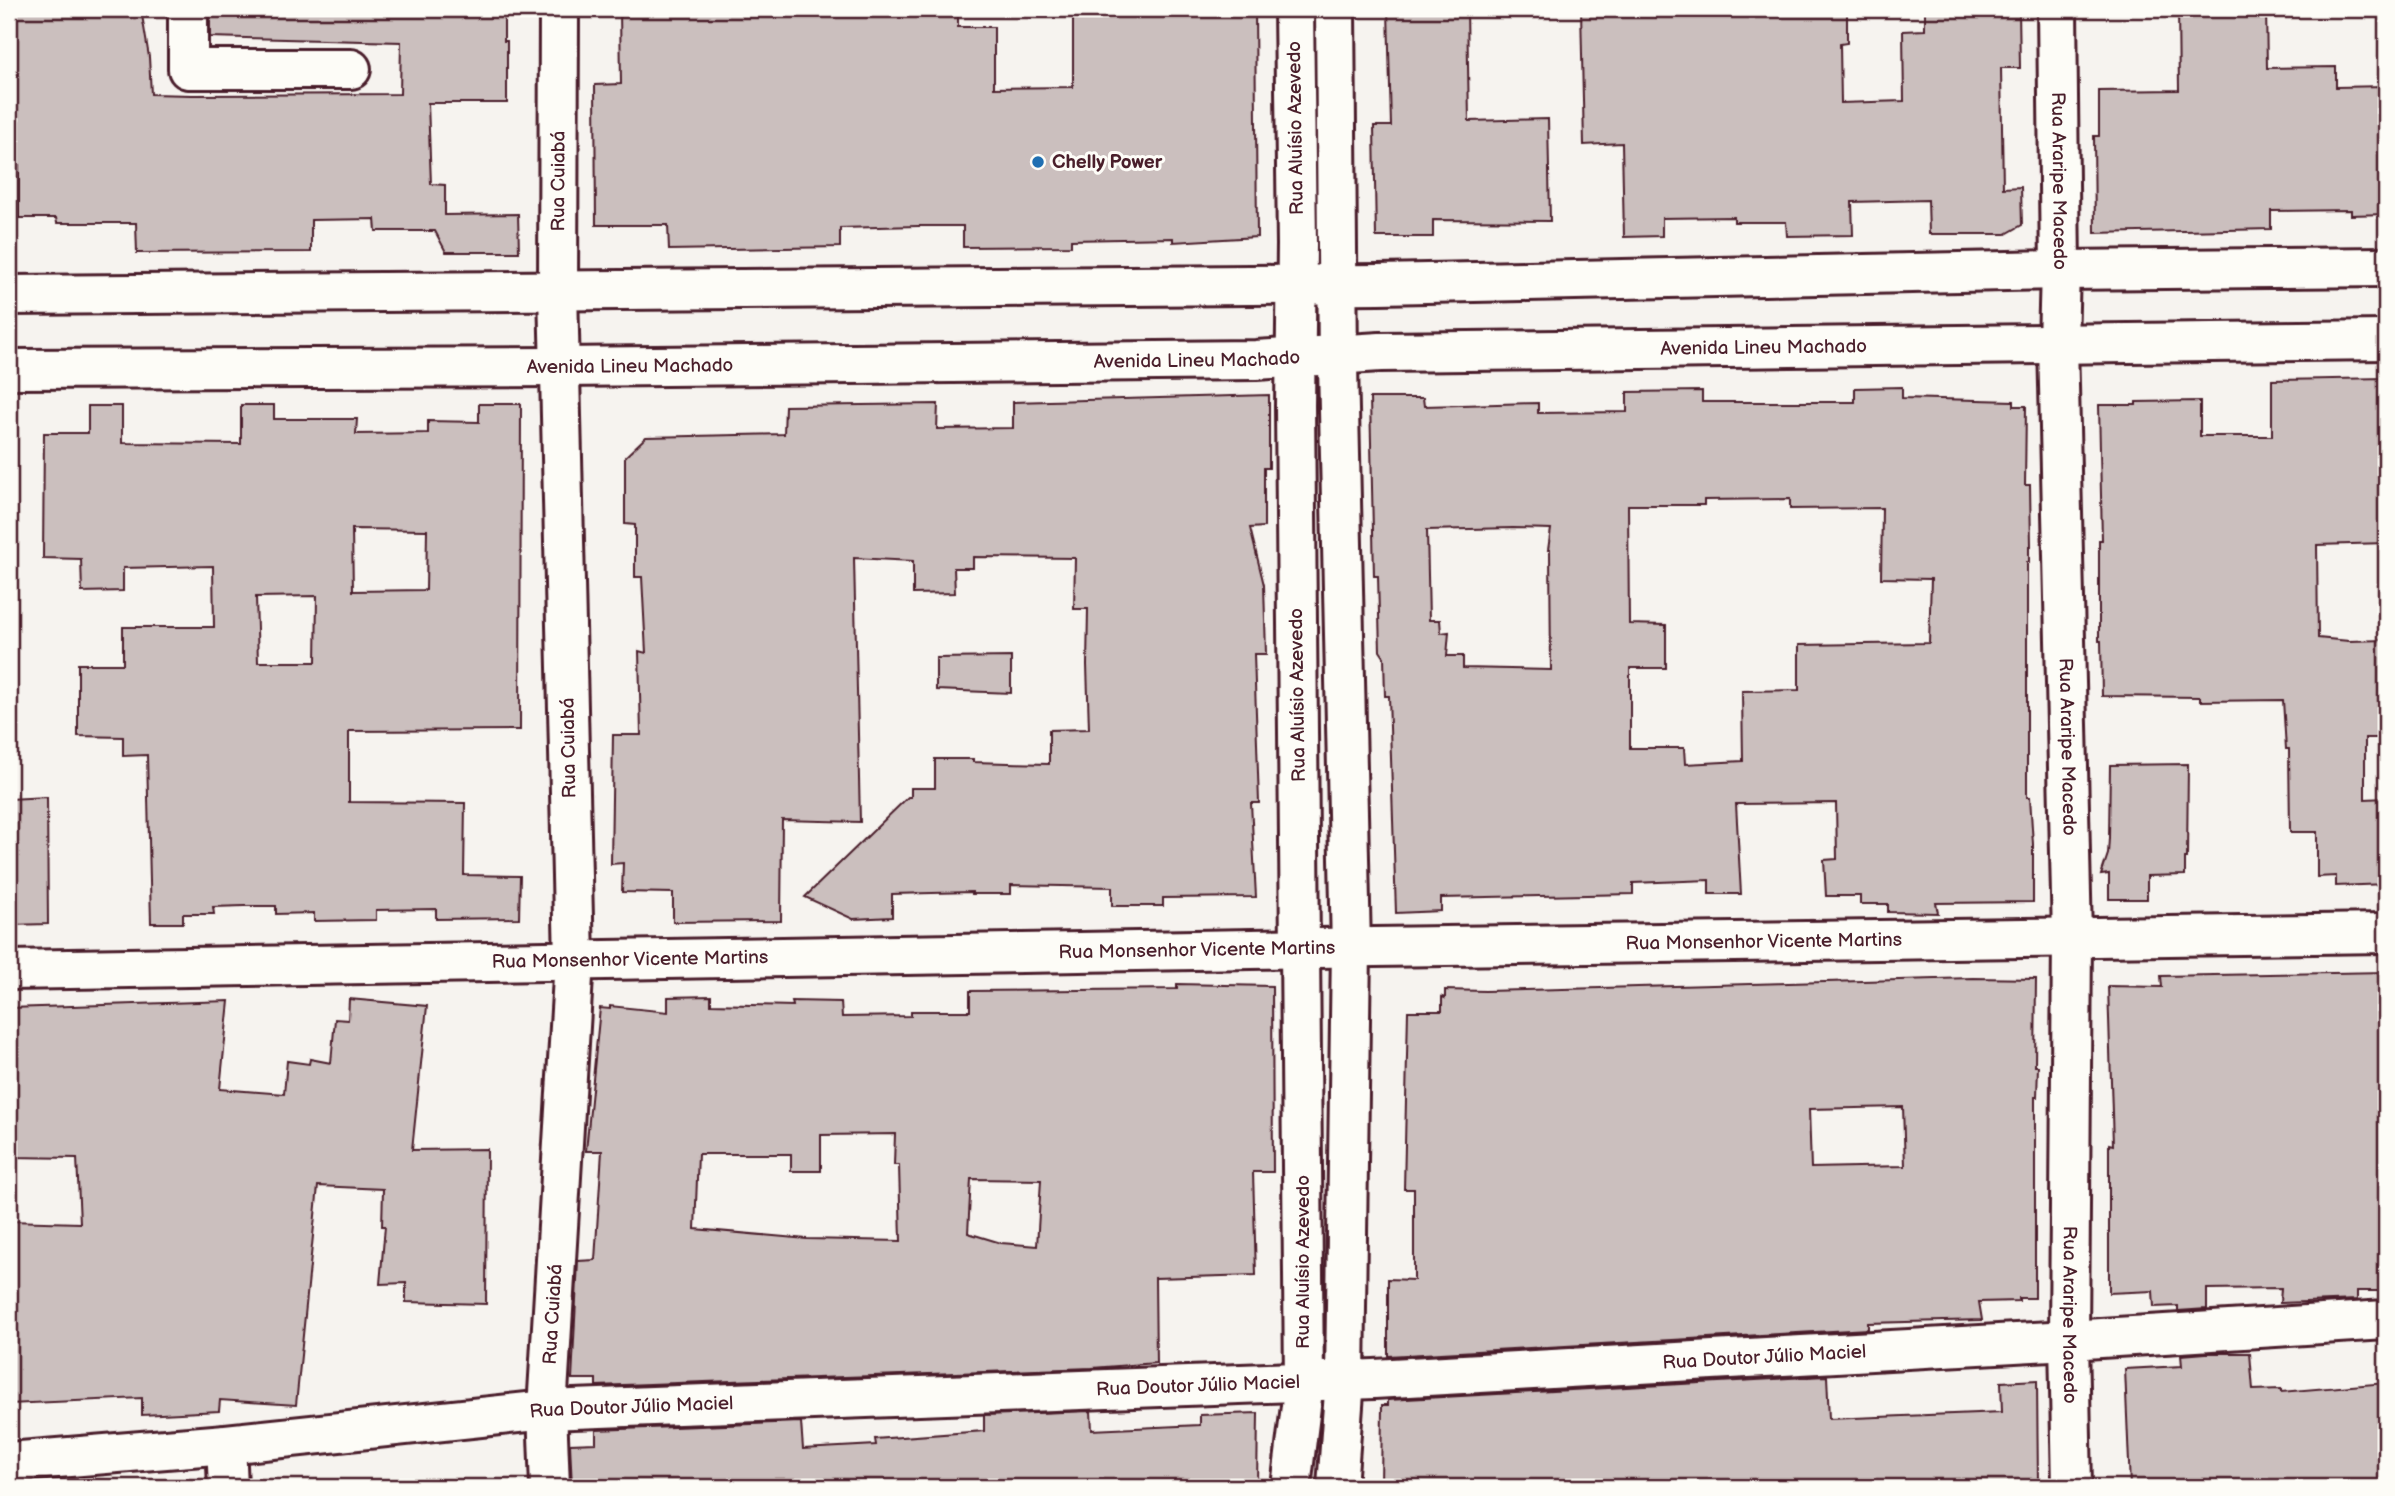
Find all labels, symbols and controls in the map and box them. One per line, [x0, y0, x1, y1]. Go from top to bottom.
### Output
street label: Rua Aluísio Azevedo [1283, 41, 1309, 215]
street label: Rua Araripe Macedo [2046, 92, 2071, 270]
street label: Rua Cuiabá [547, 131, 570, 232]
place label: Chelly Power [1052, 151, 1163, 174]
marker: Chelly Power [1030, 154, 1046, 170]
street label: Avenida Lineu Machado [1660, 335, 1867, 360]
street label: Avenida Lineu Machado [1094, 346, 1301, 373]
street label: Avenida Lineu Machado [527, 354, 733, 379]
street label: Rua Aluísio Azevedo [1285, 608, 1311, 782]
street label: Rua Araripe Macedo [2054, 658, 2081, 836]
street label: Rua Cuiabá [557, 697, 581, 799]
street label: Rua Monsenhor Vicente Martins [1625, 928, 1902, 955]
street label: Rua Monsenhor Vicente Martins [1058, 936, 1335, 964]
street label: Rua Monsenhor Vicente Martins [491, 946, 768, 973]
street label: Rua Aluísio Azevedo [1292, 1175, 1315, 1349]
street label: Rua Araripe Macedo [2057, 1226, 2082, 1404]
street label: Rua Cuiabá [538, 1263, 567, 1365]
street label: Rua Doutor Júlio Maciel [1662, 1340, 1867, 1374]
street label: Rua Doutor Júlio Maciel [1096, 1370, 1300, 1401]
street label: Rua Doutor Júlio Maciel [528, 1392, 734, 1423]

